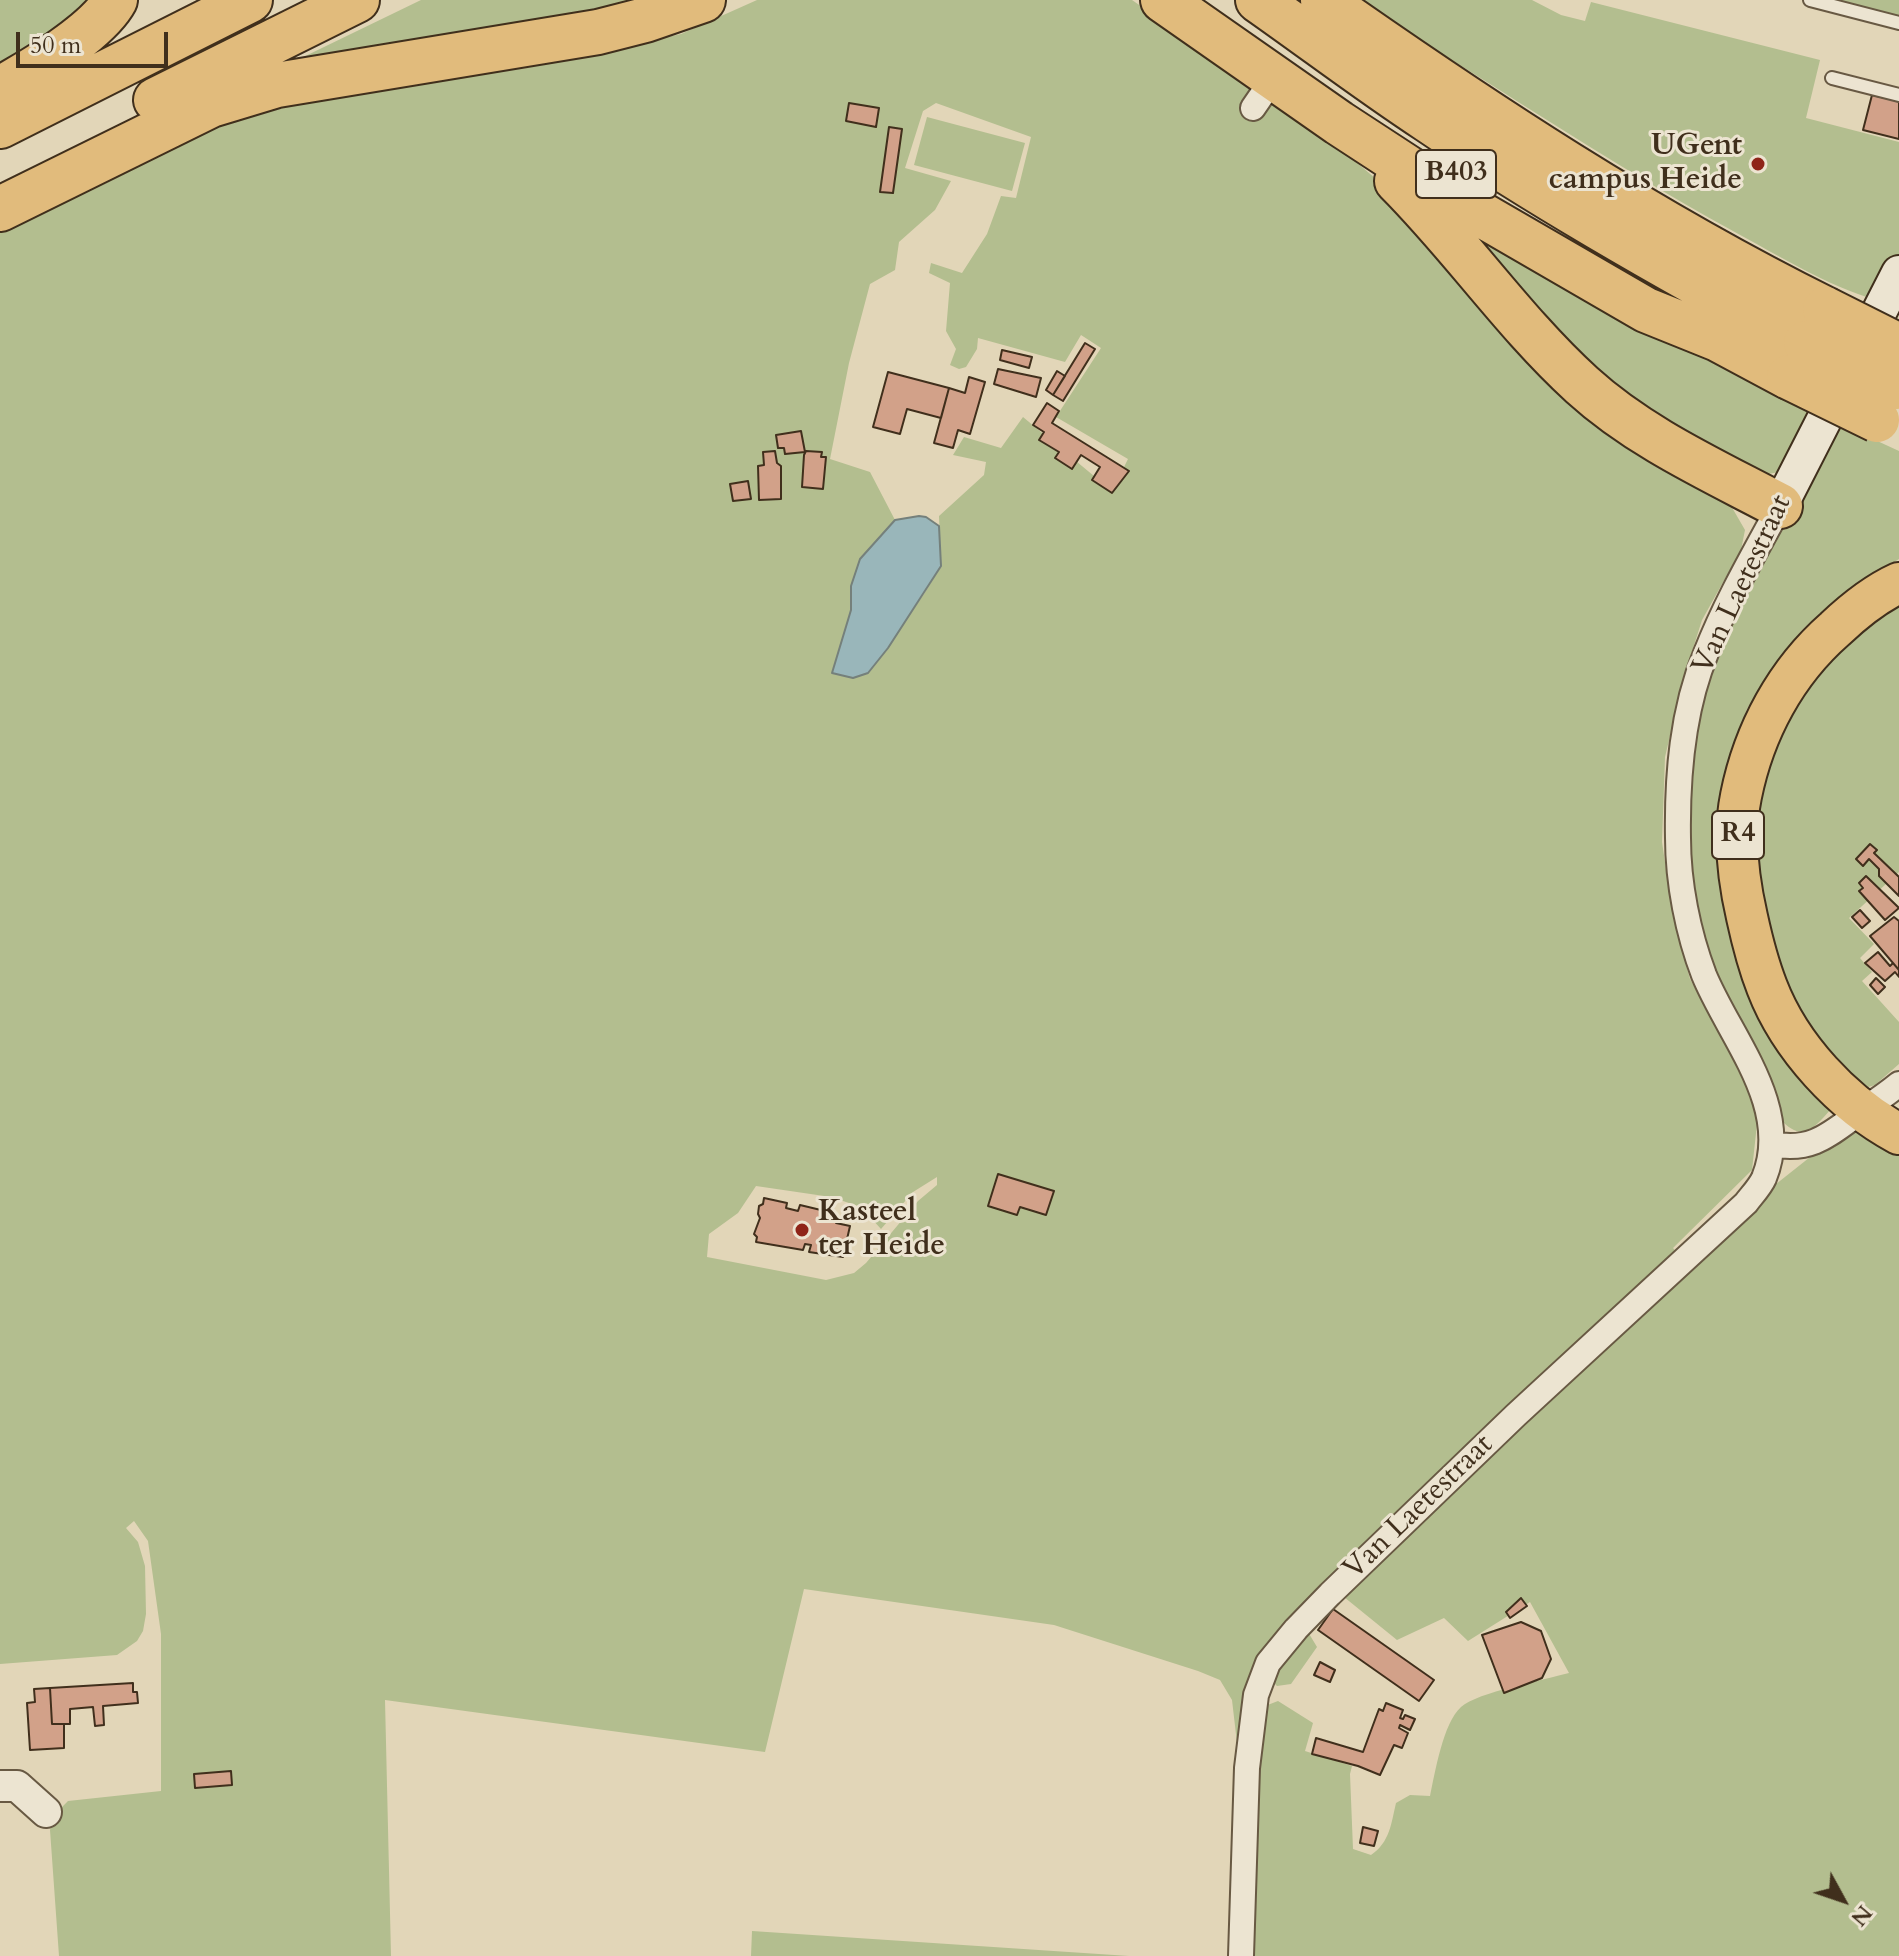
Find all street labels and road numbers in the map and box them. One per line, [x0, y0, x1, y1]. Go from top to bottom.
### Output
road number: B403 [1416, 150, 1496, 198]
street label: Van Laetestraat [1686, 490, 1800, 680]
road number: R4 [1712, 811, 1764, 859]
street label: Van Laetestraat [1337, 1428, 1501, 1588]

